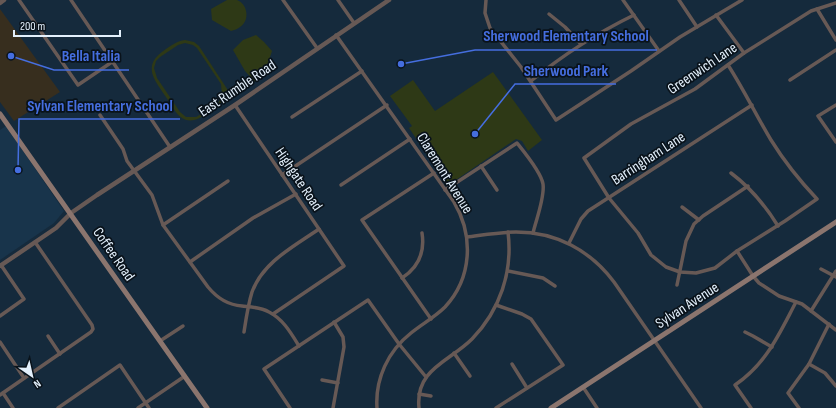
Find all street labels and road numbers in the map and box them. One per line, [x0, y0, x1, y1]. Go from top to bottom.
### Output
street label: Greenwich Lane [664, 38, 741, 99]
street label: East Rumble Road [195, 56, 280, 121]
street label: Barringham Lane [608, 127, 689, 189]
street label: Claremont Avenue [412, 129, 477, 217]
street label: Highgate Road [271, 144, 327, 215]
street label: Coffee Road [88, 224, 139, 285]
street label: Sylvan Avenue [652, 278, 723, 333]

